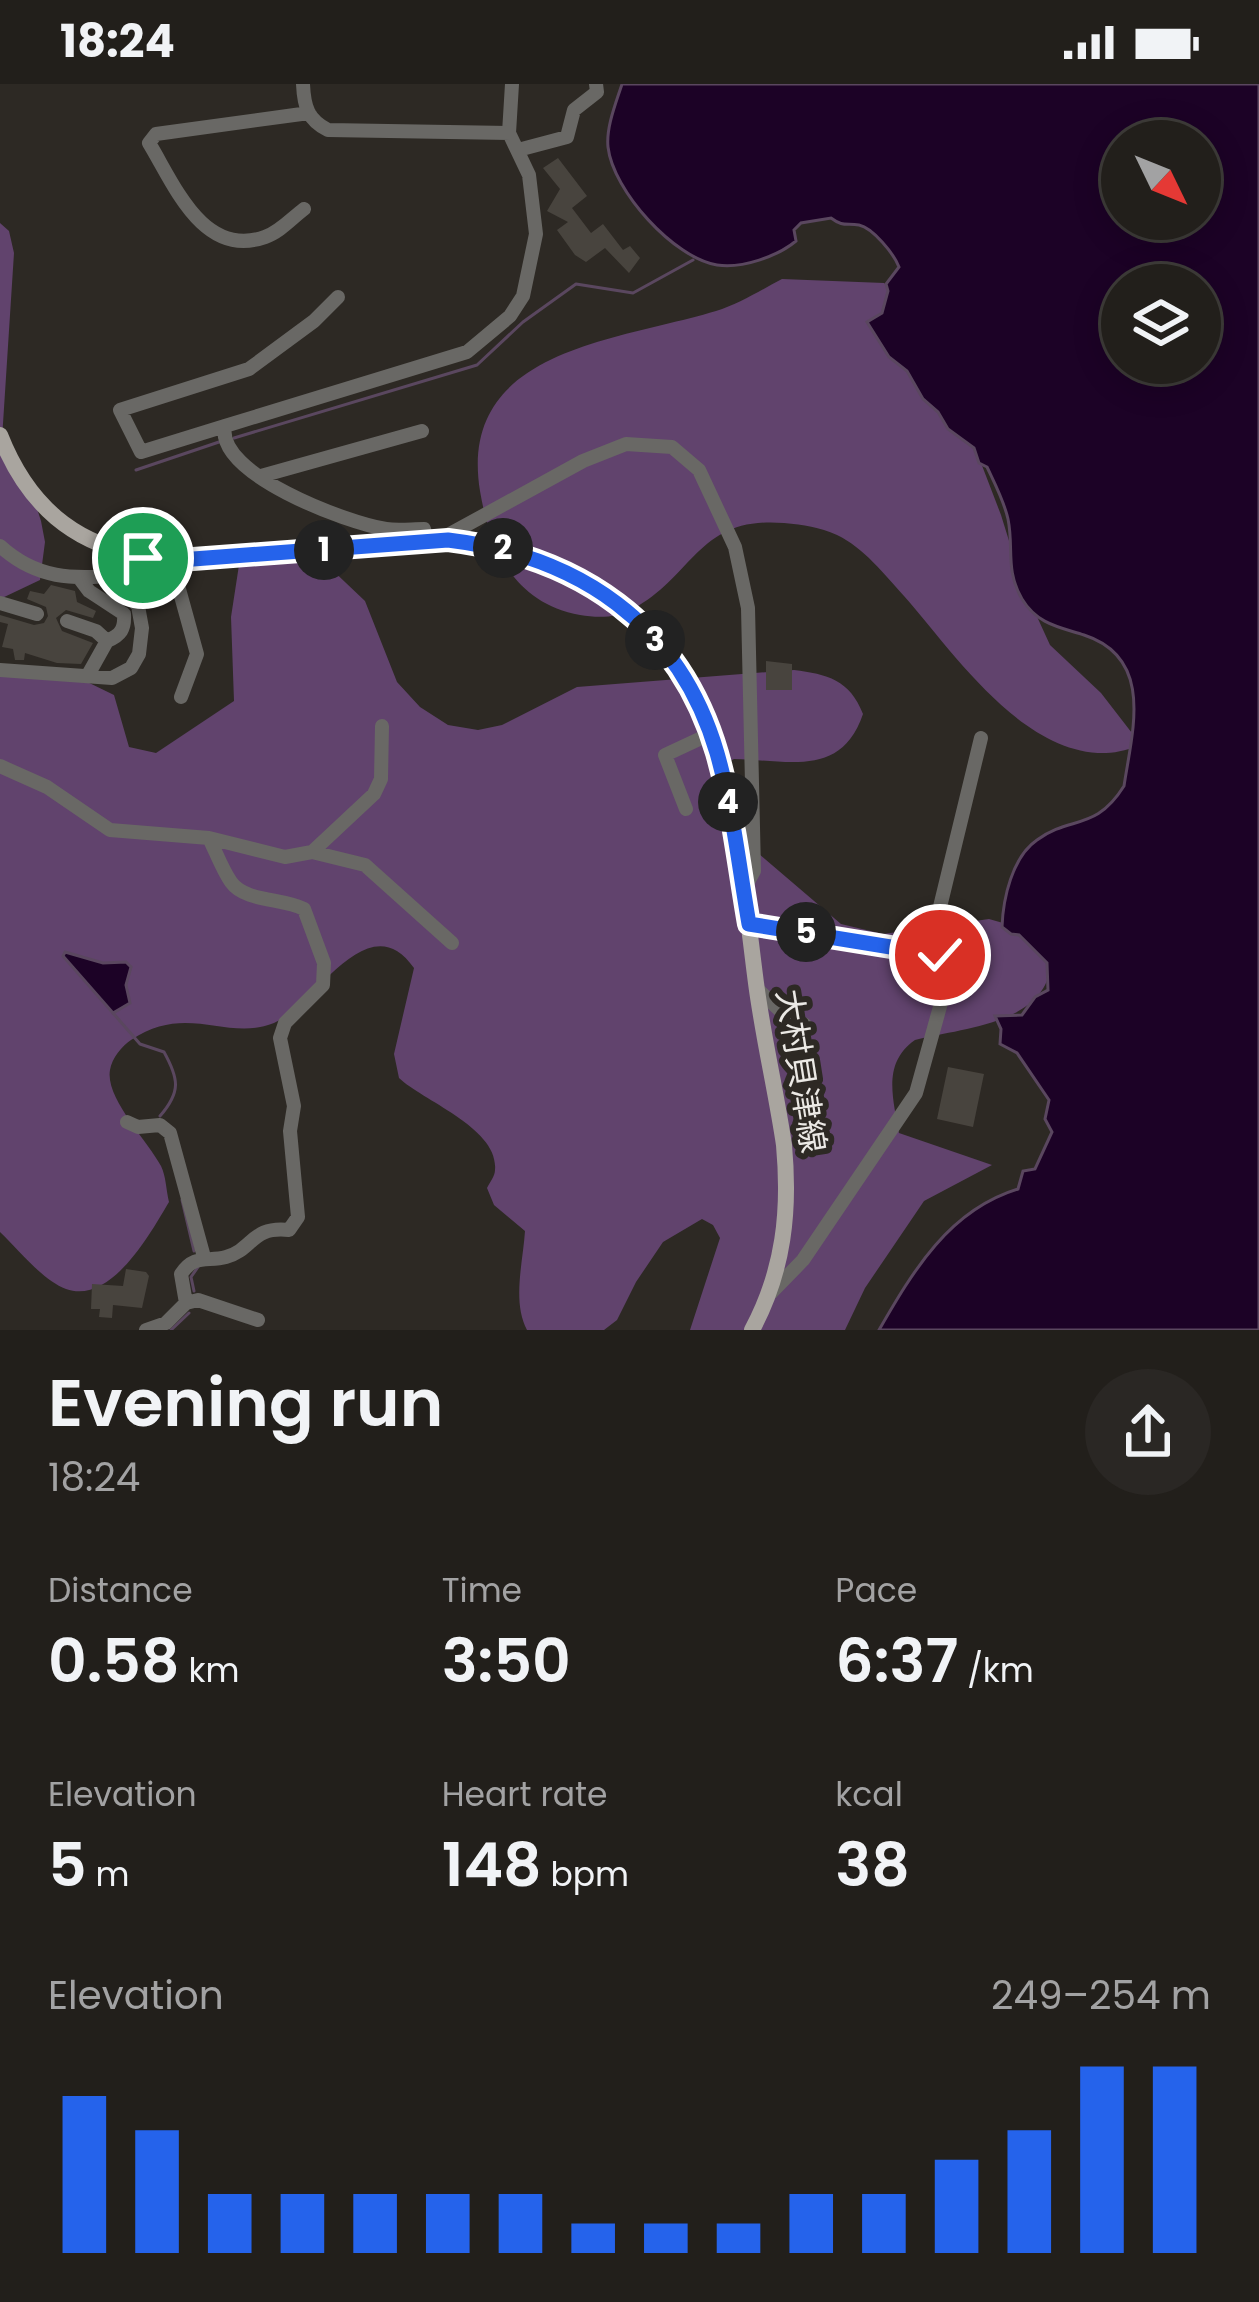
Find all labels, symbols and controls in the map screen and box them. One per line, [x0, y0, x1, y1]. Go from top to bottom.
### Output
text: 18:24 [60, 10, 175, 73]
north arrow [1101, 120, 1221, 240]
map controls [1101, 120, 1221, 384]
button: layers [1101, 264, 1221, 384]
pin [92, 507, 194, 609]
pin: 2 [473, 518, 533, 578]
pin: 1 [294, 520, 354, 580]
text: 2 [494, 524, 512, 571]
icon: arrive [110, 525, 176, 591]
text: 1 [318, 526, 330, 573]
pin: 3 [625, 610, 685, 670]
text: 3 [645, 616, 665, 663]
pin: 4 [698, 772, 758, 832]
text: 4 [717, 778, 739, 825]
pin: 5 [776, 902, 836, 962]
pin [889, 904, 991, 1006]
text: 5 [795, 908, 817, 955]
icon: check [907, 922, 973, 988]
street label: 大村貝津線 [765, 986, 837, 1156]
text: Evening run [48, 1357, 443, 1449]
button: share [1085, 1369, 1211, 1495]
text: 18:24 [48, 1450, 140, 1505]
text: Distance [48, 1567, 193, 1614]
text: Time [442, 1567, 522, 1614]
text: Pace [835, 1567, 917, 1614]
text: 0.58 [48, 1619, 180, 1703]
text: 3:50 [442, 1619, 571, 1703]
text: 6:37 [835, 1619, 958, 1703]
text: km [180, 1647, 239, 1694]
text: /km [958, 1647, 1034, 1694]
text: Elevation [48, 1771, 197, 1818]
text: Heart rate [442, 1771, 607, 1818]
text: kcal [835, 1771, 903, 1818]
text: 5 [48, 1823, 87, 1907]
text: 148 [442, 1823, 542, 1907]
text: 38 [835, 1823, 910, 1907]
text: m [87, 1851, 129, 1898]
text: bpm [542, 1851, 629, 1898]
text: Elevation [48, 1968, 224, 2023]
text: 249–254 m [991, 1968, 1211, 2023]

